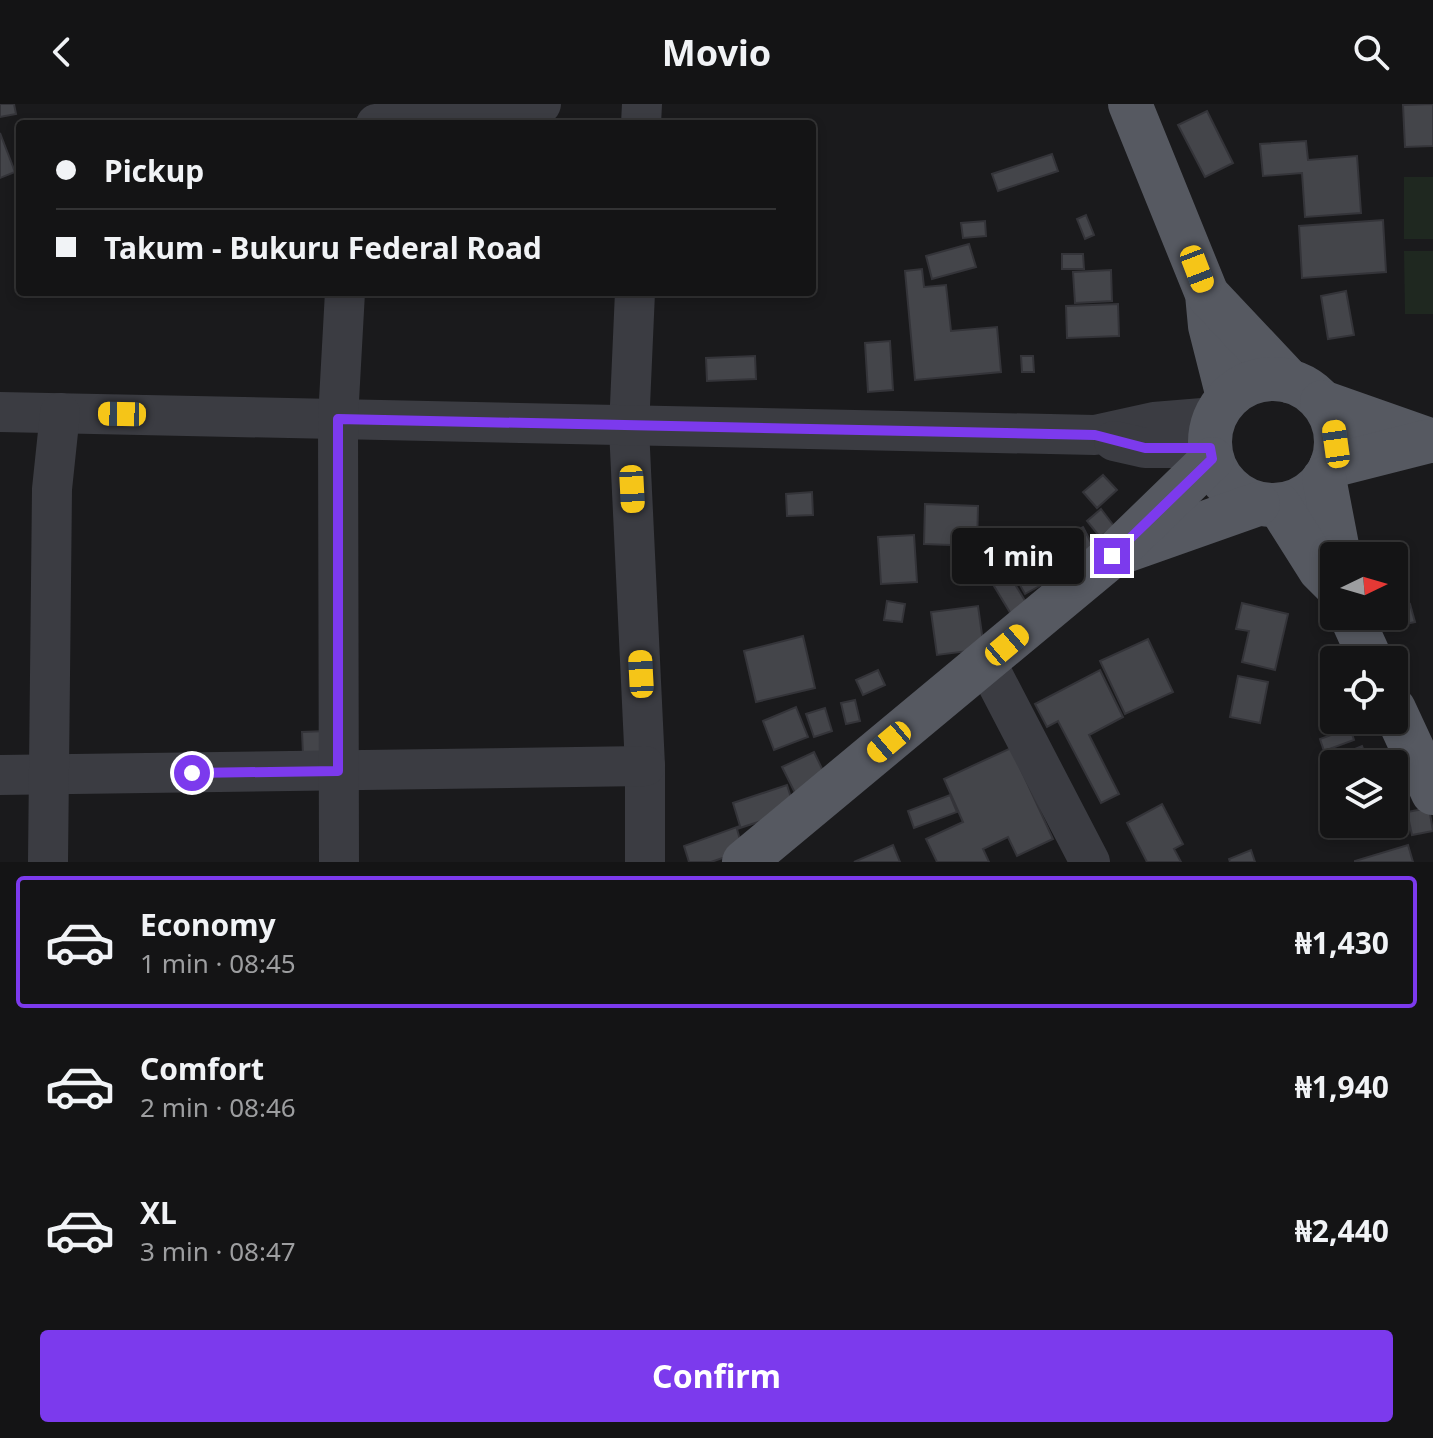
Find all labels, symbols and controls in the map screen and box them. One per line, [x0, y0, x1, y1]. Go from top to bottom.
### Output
text: Movio [662, 28, 771, 77]
icon: back [40, 30, 84, 74]
icon: search [1349, 30, 1393, 74]
text: Pickup [104, 150, 204, 191]
text: Takum - Bukuru Federal Road [104, 227, 542, 268]
car [1177, 242, 1217, 296]
car [98, 402, 146, 426]
car [1321, 419, 1351, 469]
car [619, 464, 645, 514]
callout: 1 min [952, 528, 1084, 584]
text: 1 min [982, 538, 1054, 574]
route end [1094, 538, 1130, 574]
north arrow [1320, 542, 1408, 630]
map controls [1320, 542, 1408, 838]
car [981, 620, 1033, 670]
button: locate [1320, 646, 1408, 734]
car [628, 649, 654, 699]
car [863, 717, 915, 767]
button: layers [1320, 750, 1408, 838]
route start [174, 755, 210, 791]
text: Economy [140, 904, 276, 945]
icon: car [44, 906, 116, 978]
text: ₦1,430 [1295, 922, 1389, 963]
text: 1 min · 08:45 [140, 945, 296, 981]
text: Comfort [140, 1048, 264, 1089]
icon: car [44, 1050, 116, 1122]
text: ₦1,940 [1295, 1066, 1389, 1107]
text: 2 min · 08:46 [140, 1089, 296, 1125]
text: XL [140, 1192, 177, 1233]
icon: car [44, 1194, 116, 1266]
text: ₦2,440 [1295, 1210, 1389, 1251]
text: 3 min · 08:47 [140, 1233, 296, 1269]
button: Confirm [40, 1330, 1393, 1422]

